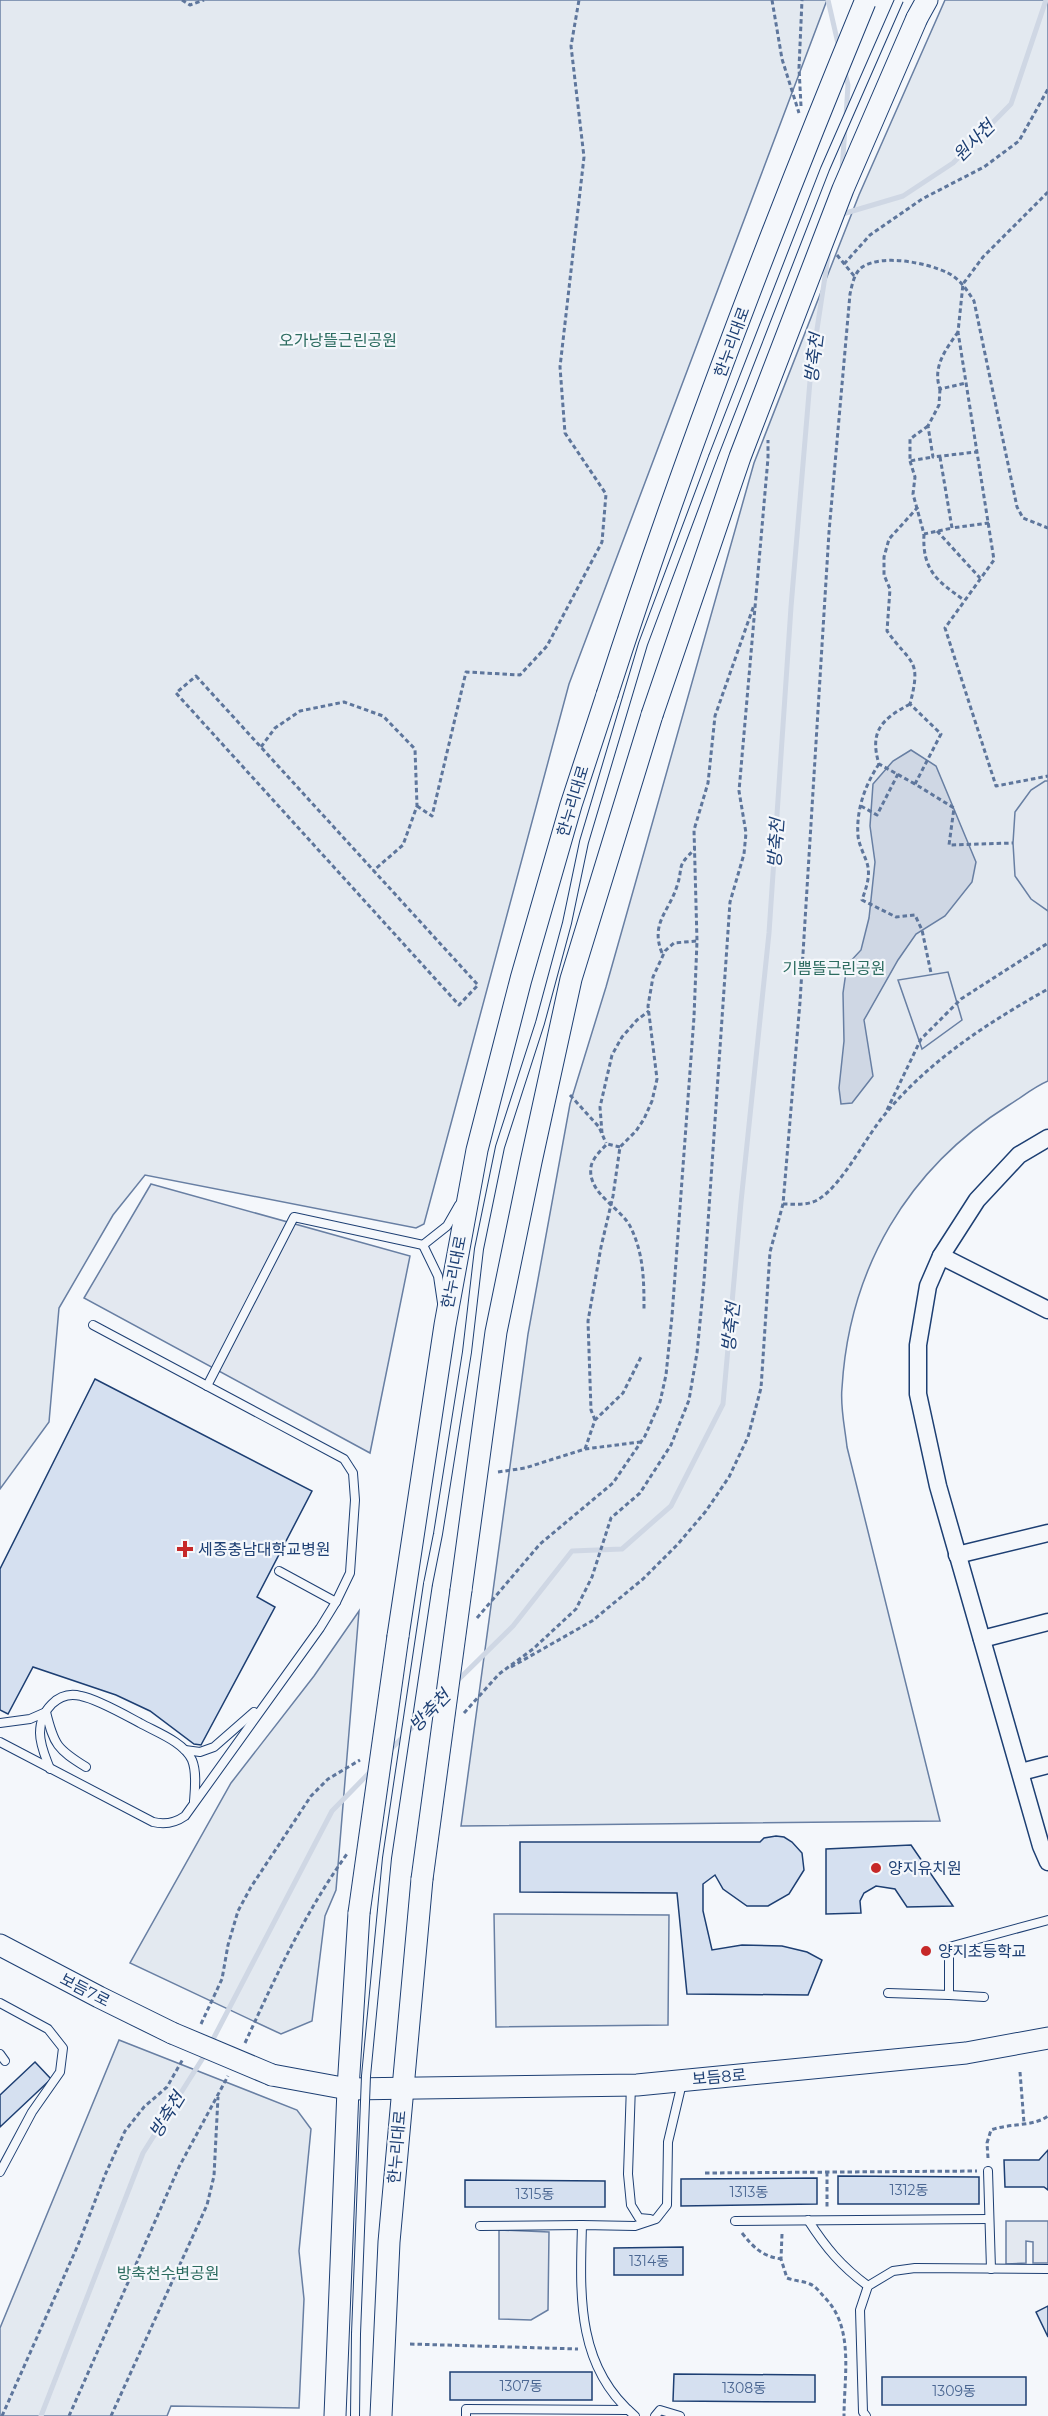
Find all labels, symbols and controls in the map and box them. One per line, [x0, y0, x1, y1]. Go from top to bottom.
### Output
water label: 원사천 [949, 114, 1001, 166]
street label: 한누리대로 [710, 304, 754, 380]
water label: 방축천 [800, 330, 828, 384]
park label: 오가낭뜰근린공원 [279, 331, 397, 350]
street label: 한누리대로 [553, 763, 593, 839]
water label: 방축천 [763, 815, 789, 869]
park label: 기쁨뜰근린공원 [782, 959, 886, 978]
street label: 한누리대로 [438, 1234, 470, 1310]
water label: 방축천 [717, 1299, 745, 1353]
marker: 세종충남대학교병원 [176, 1540, 194, 1558]
place label: 세종충남대학교병원 [198, 1540, 330, 1559]
water label: 방축천 [405, 1684, 457, 1737]
place label: 양지유치원 [888, 1859, 962, 1878]
marker: 양지유치원 [869, 1861, 883, 1875]
place label: 양지초등학교 [938, 1942, 1026, 1961]
marker: 양지초등학교 [919, 1944, 933, 1958]
street label: 보듬7로 [57, 1969, 113, 2011]
street label: 보듬8로 [691, 2065, 747, 2089]
water label: 방축천 [145, 2086, 191, 2142]
street label: 한누리대로 [384, 2109, 410, 2184]
house number: 1312동 [890, 2181, 929, 2199]
house number: 1313동 [730, 2183, 769, 2201]
house number: 1315동 [516, 2185, 555, 2203]
house number: 1314동 [629, 2252, 669, 2270]
park label: 방축천수변공원 [116, 2264, 220, 2283]
house number: 1307동 [499, 2377, 543, 2395]
house number: 1308동 [722, 2379, 766, 2397]
house number: 1309동 [932, 2382, 976, 2400]

